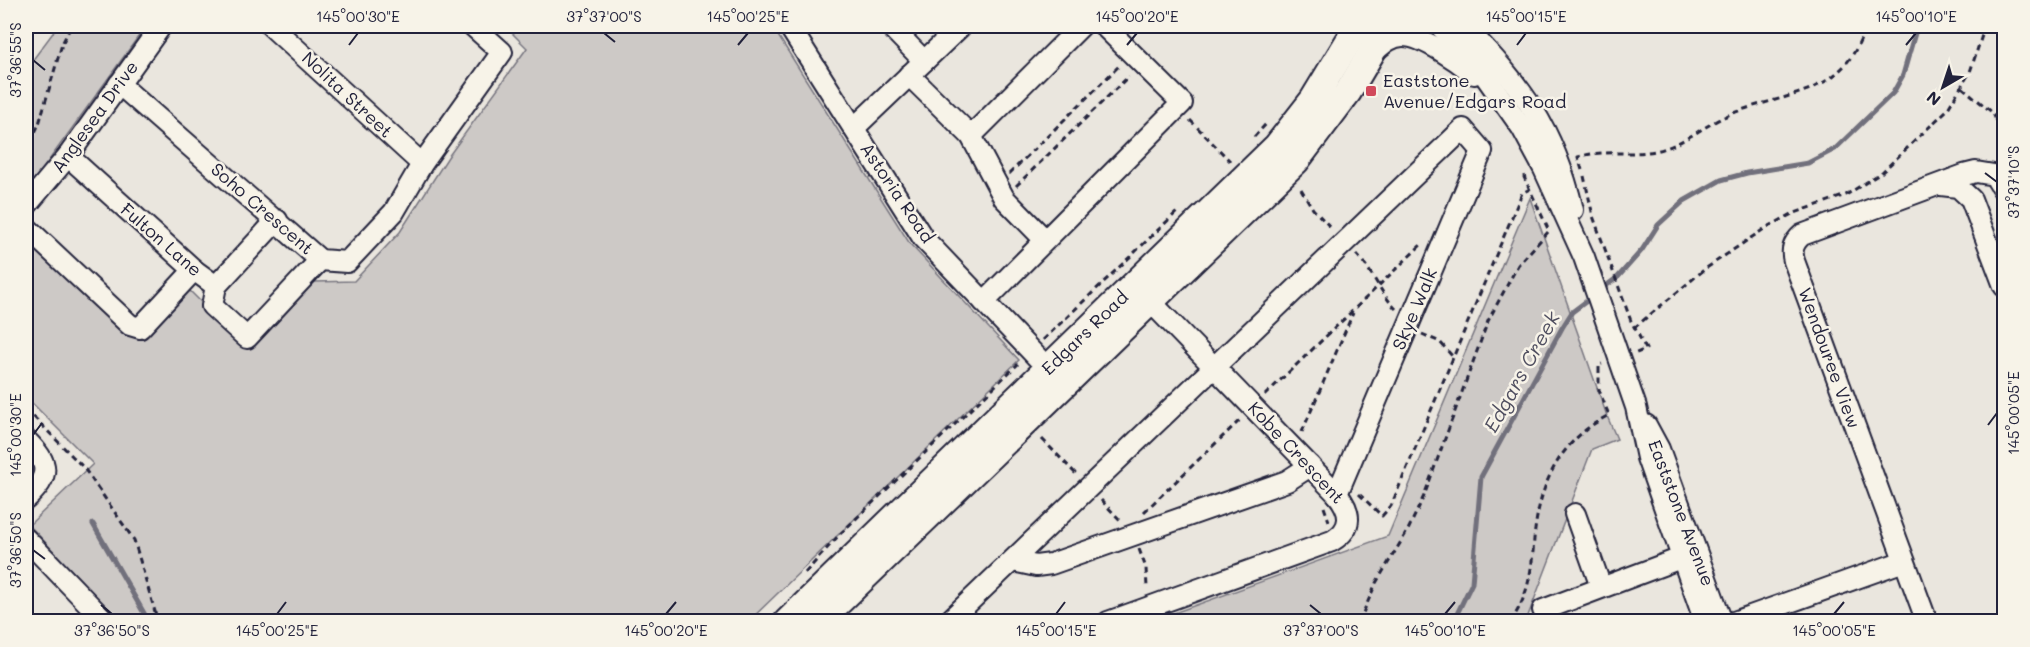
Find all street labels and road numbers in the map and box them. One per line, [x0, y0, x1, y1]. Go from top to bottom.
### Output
street label: Nolita Street [297, 46, 398, 143]
street label: Anglesea Drive [45, 56, 143, 177]
street label: Astoria Road [855, 138, 940, 247]
street label: Soho Crescent [206, 157, 319, 260]
street label: Fulton Lane [116, 197, 207, 281]
street label: Skye Walk [1386, 264, 1442, 353]
street label: Wendouree View [1793, 284, 1867, 431]
street label: Edgars Road [1036, 285, 1133, 380]
street label: Kobe Crescent [1243, 396, 1350, 509]
street label: Eaststone Avenue [1643, 436, 1721, 589]

